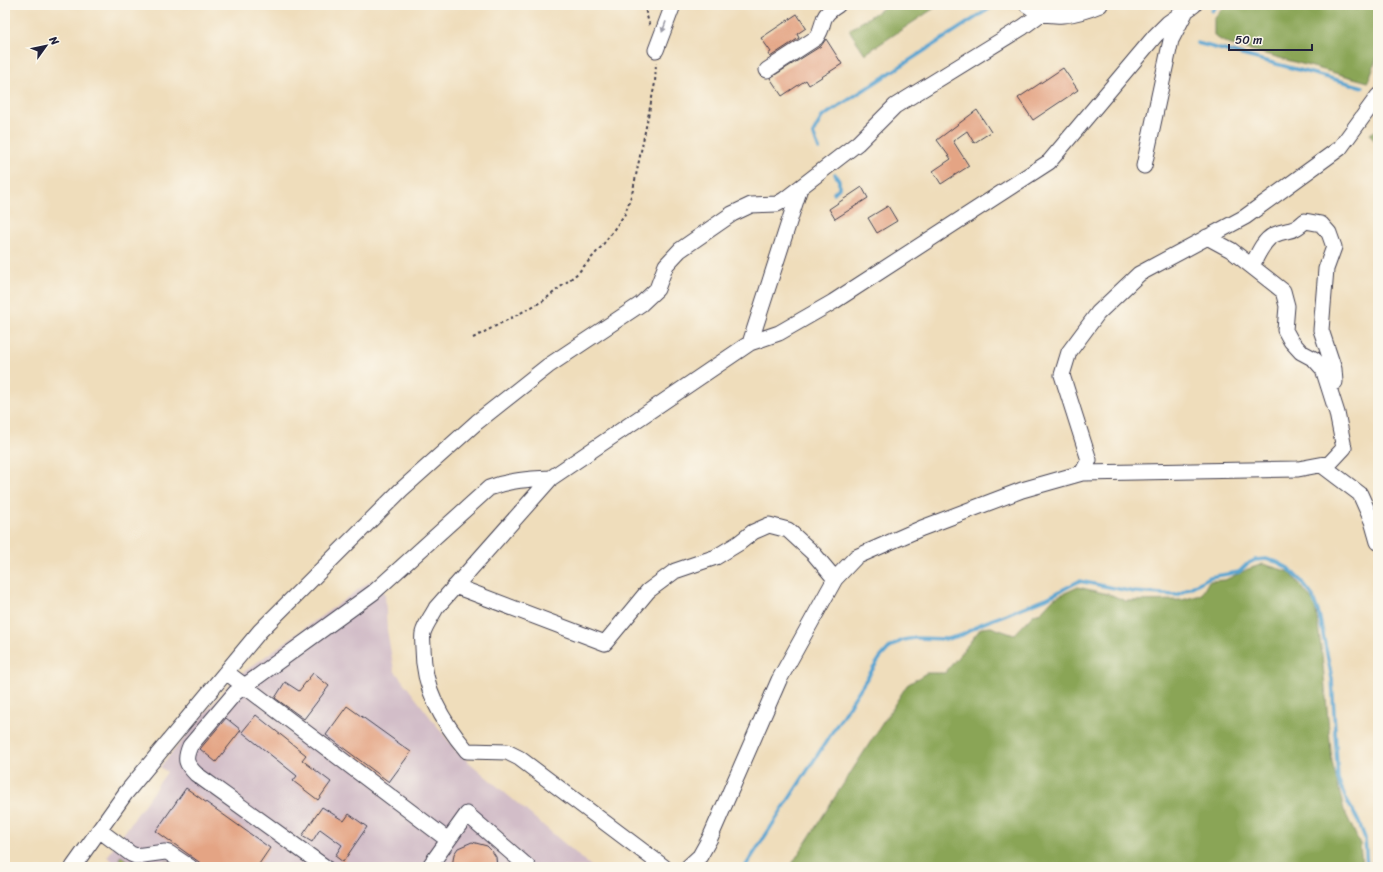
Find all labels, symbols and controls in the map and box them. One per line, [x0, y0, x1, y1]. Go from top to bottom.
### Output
one-way arrow [661, 22, 667, 34]
north arrow [26, 26, 66, 66]
scale bar [1229, 26, 1312, 52]
text: 50 m [1235, 29, 1262, 51]
text: N [43, 32, 64, 50]

